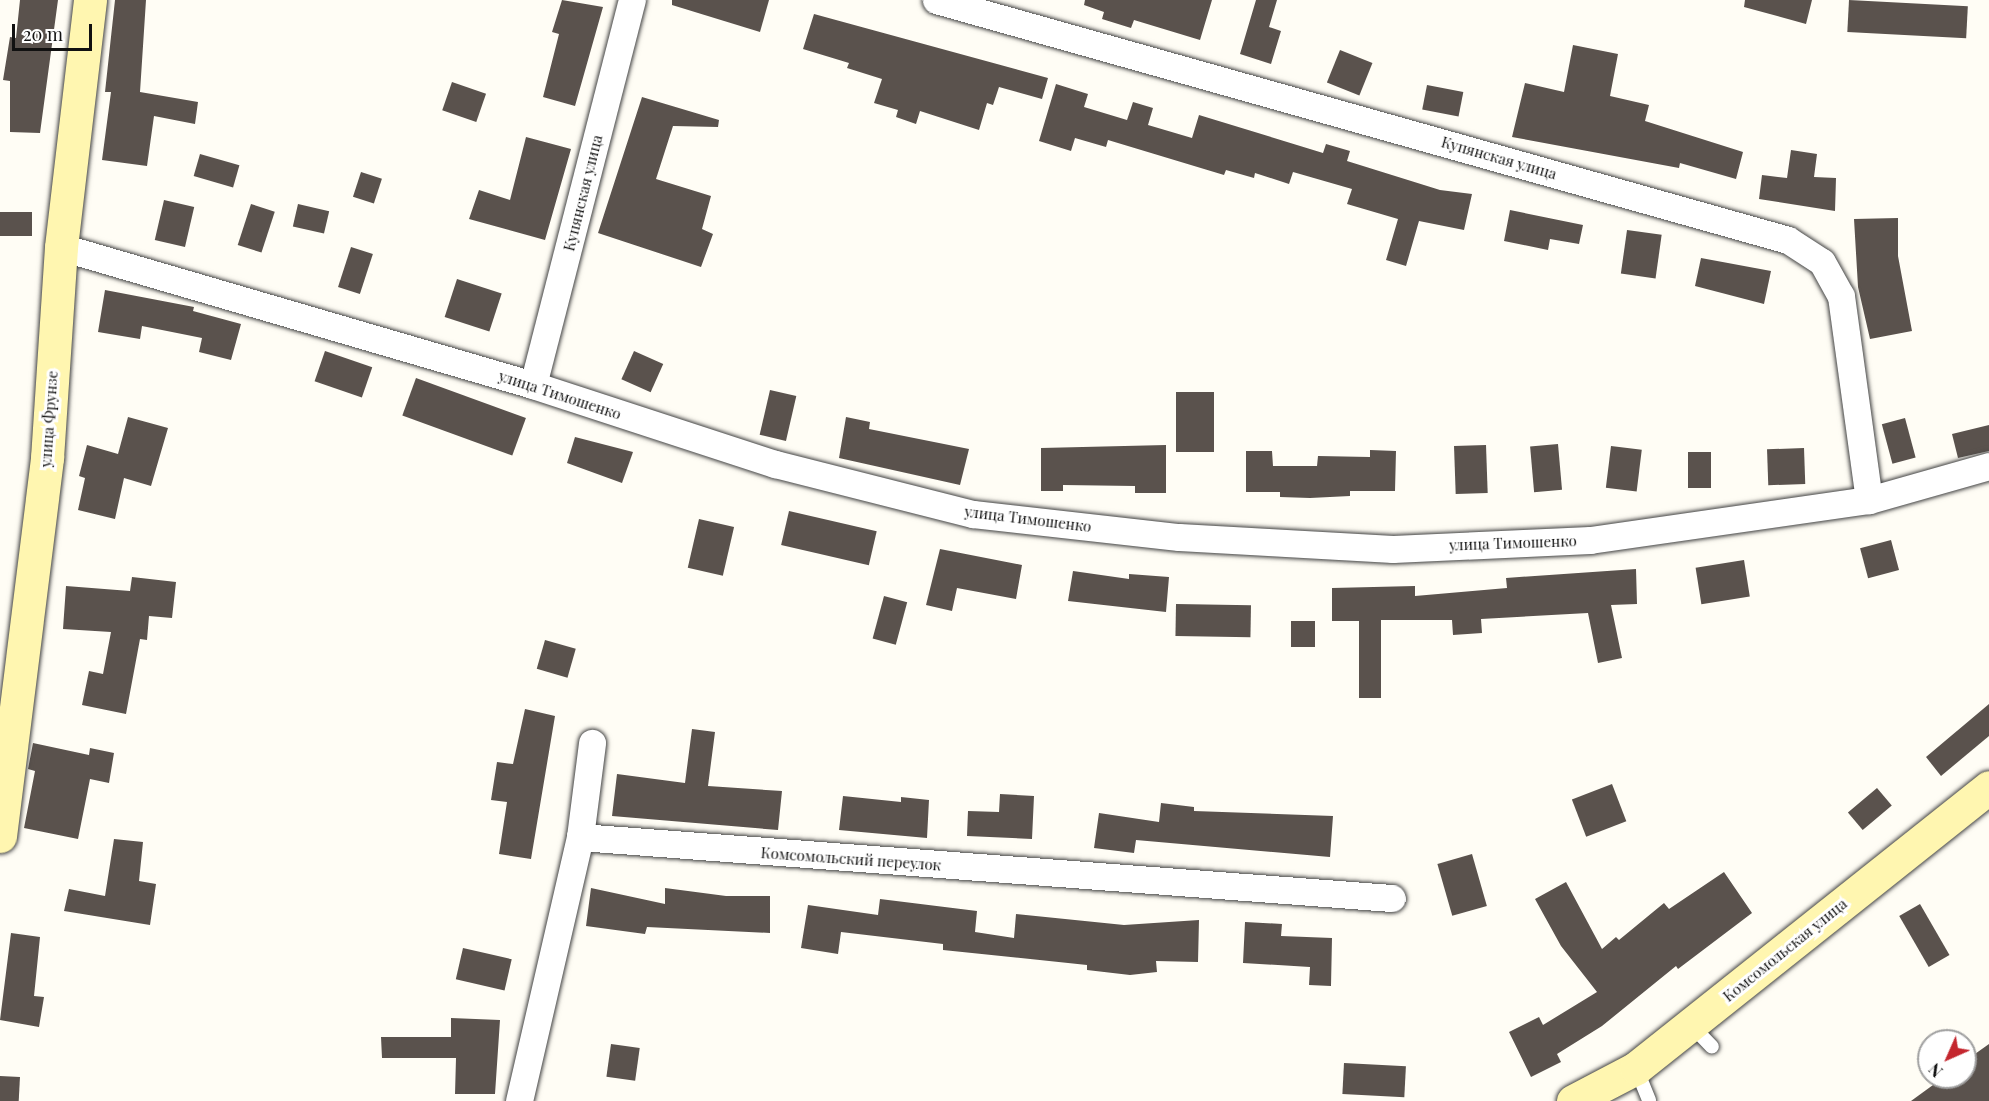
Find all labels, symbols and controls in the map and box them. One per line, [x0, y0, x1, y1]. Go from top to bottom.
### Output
scale bar [15, 12, 94, 50]
text: 20 m [23, 22, 63, 46]
street label: Купянская улица [560, 133, 606, 253]
street label: Купянская улица [1439, 133, 1559, 183]
street label: улица Тимошенко [496, 367, 624, 423]
street label: улица Фрунзе [37, 370, 61, 468]
street label: улица Тимошенко [963, 502, 1093, 536]
street label: улица Тимошенко [1449, 532, 1577, 554]
street label: Комсомольский переулок [760, 844, 942, 874]
street label: Комсомольская улица [1719, 895, 1851, 1005]
north arrow [1917, 1029, 1977, 1089]
text: N [1924, 1059, 1947, 1082]

